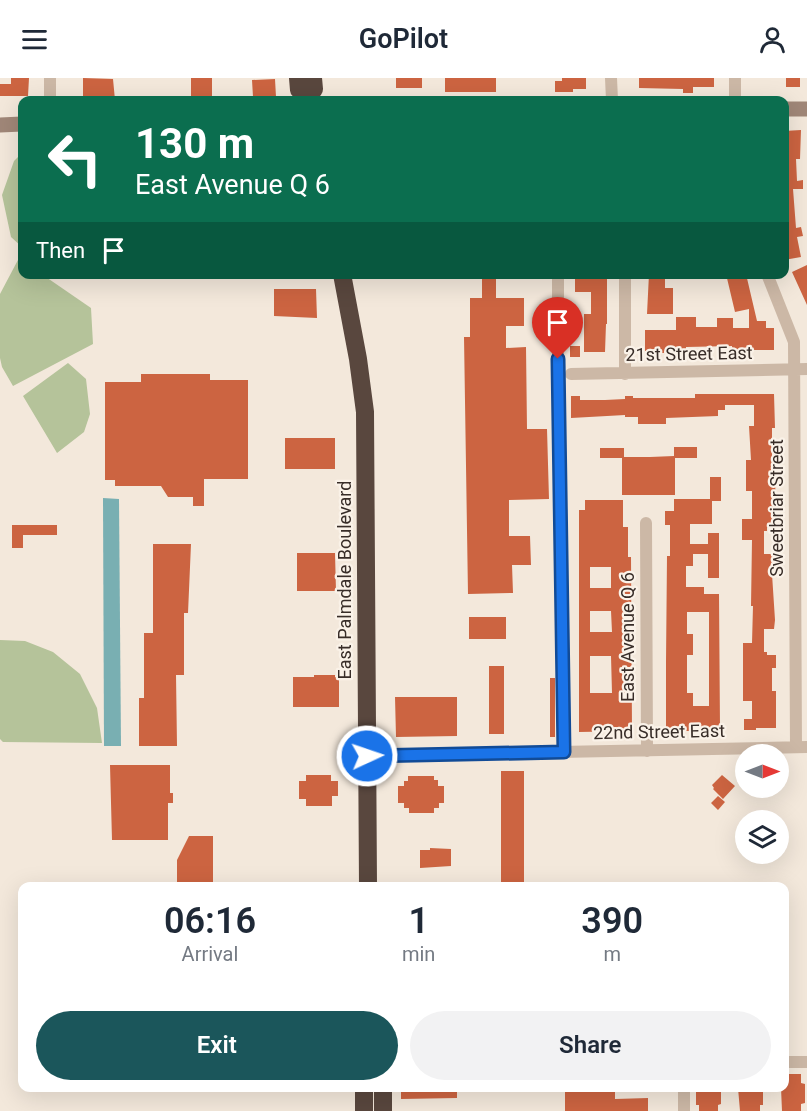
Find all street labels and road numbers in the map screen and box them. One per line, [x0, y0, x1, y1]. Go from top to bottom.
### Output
street label: 21st Street East [625, 342, 753, 365]
street label: Sweetbriar Street [766, 439, 787, 577]
street label: East Palmdale Boulevard [334, 481, 355, 679]
street label: East Avenue Q 6 [617, 572, 638, 702]
street label: 22nd Street East [593, 720, 725, 743]

